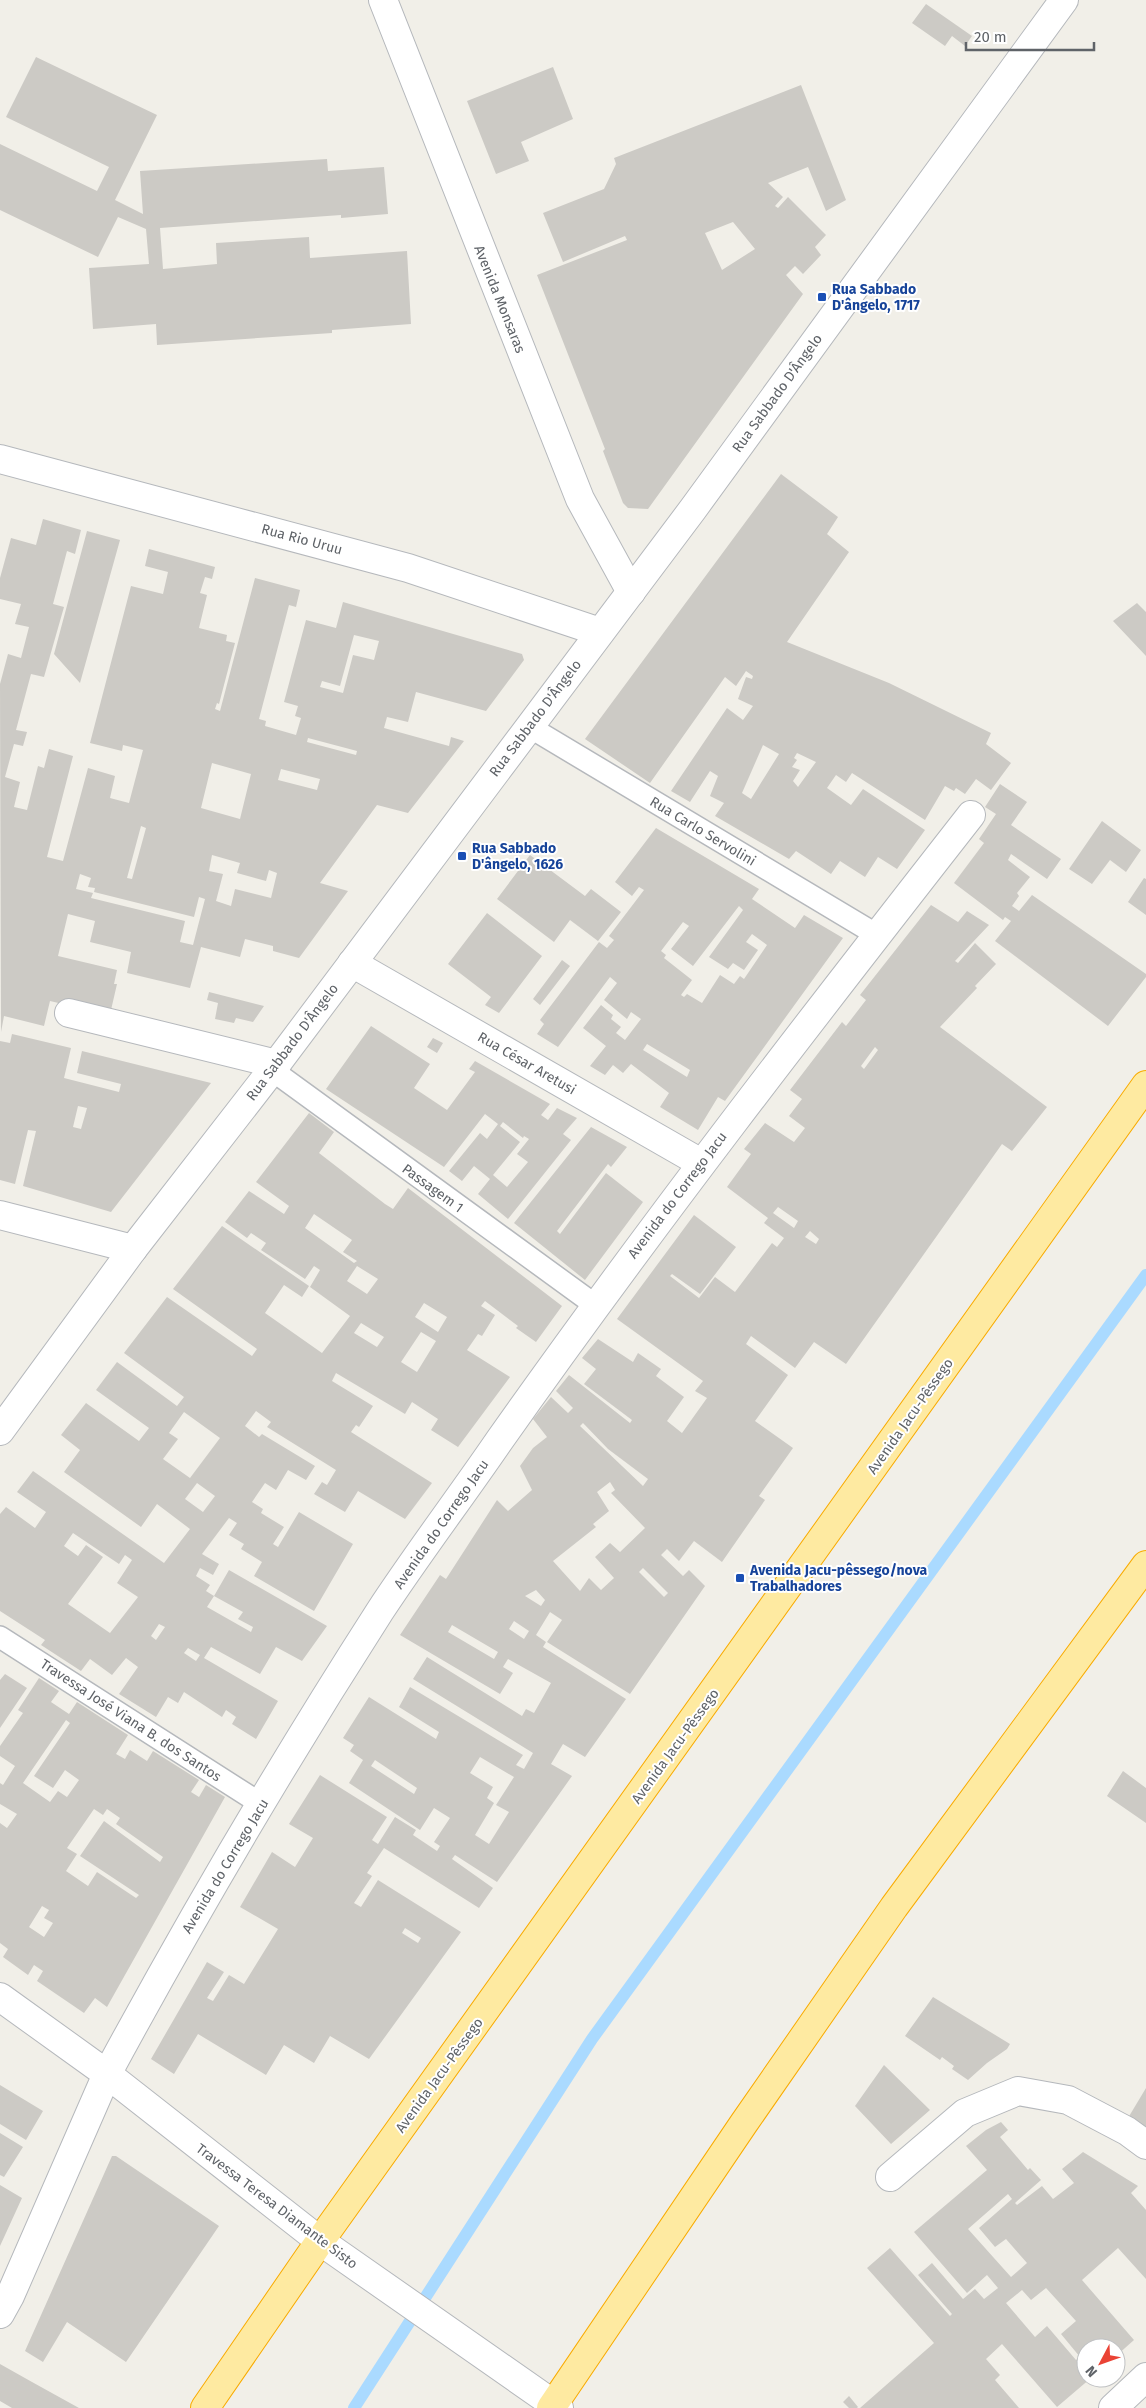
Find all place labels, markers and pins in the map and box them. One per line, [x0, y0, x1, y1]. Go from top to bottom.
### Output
place label: Rua Sabbado D'ângelo, 1717 [832, 281, 920, 314]
marker: Rua Sabbado D'ângelo, 1717 [816, 291, 828, 303]
place label: Rua Sabbado D'ângelo, 1626 [472, 840, 563, 873]
marker: Rua Sabbado D'ângelo, 1626 [456, 850, 468, 862]
place label: Avenida Jacu-pêssego/nova Trabalhadores [749, 1562, 928, 1595]
marker: Avenida Jacu-pêssego/nova Trabalhadores [734, 1572, 746, 1584]

